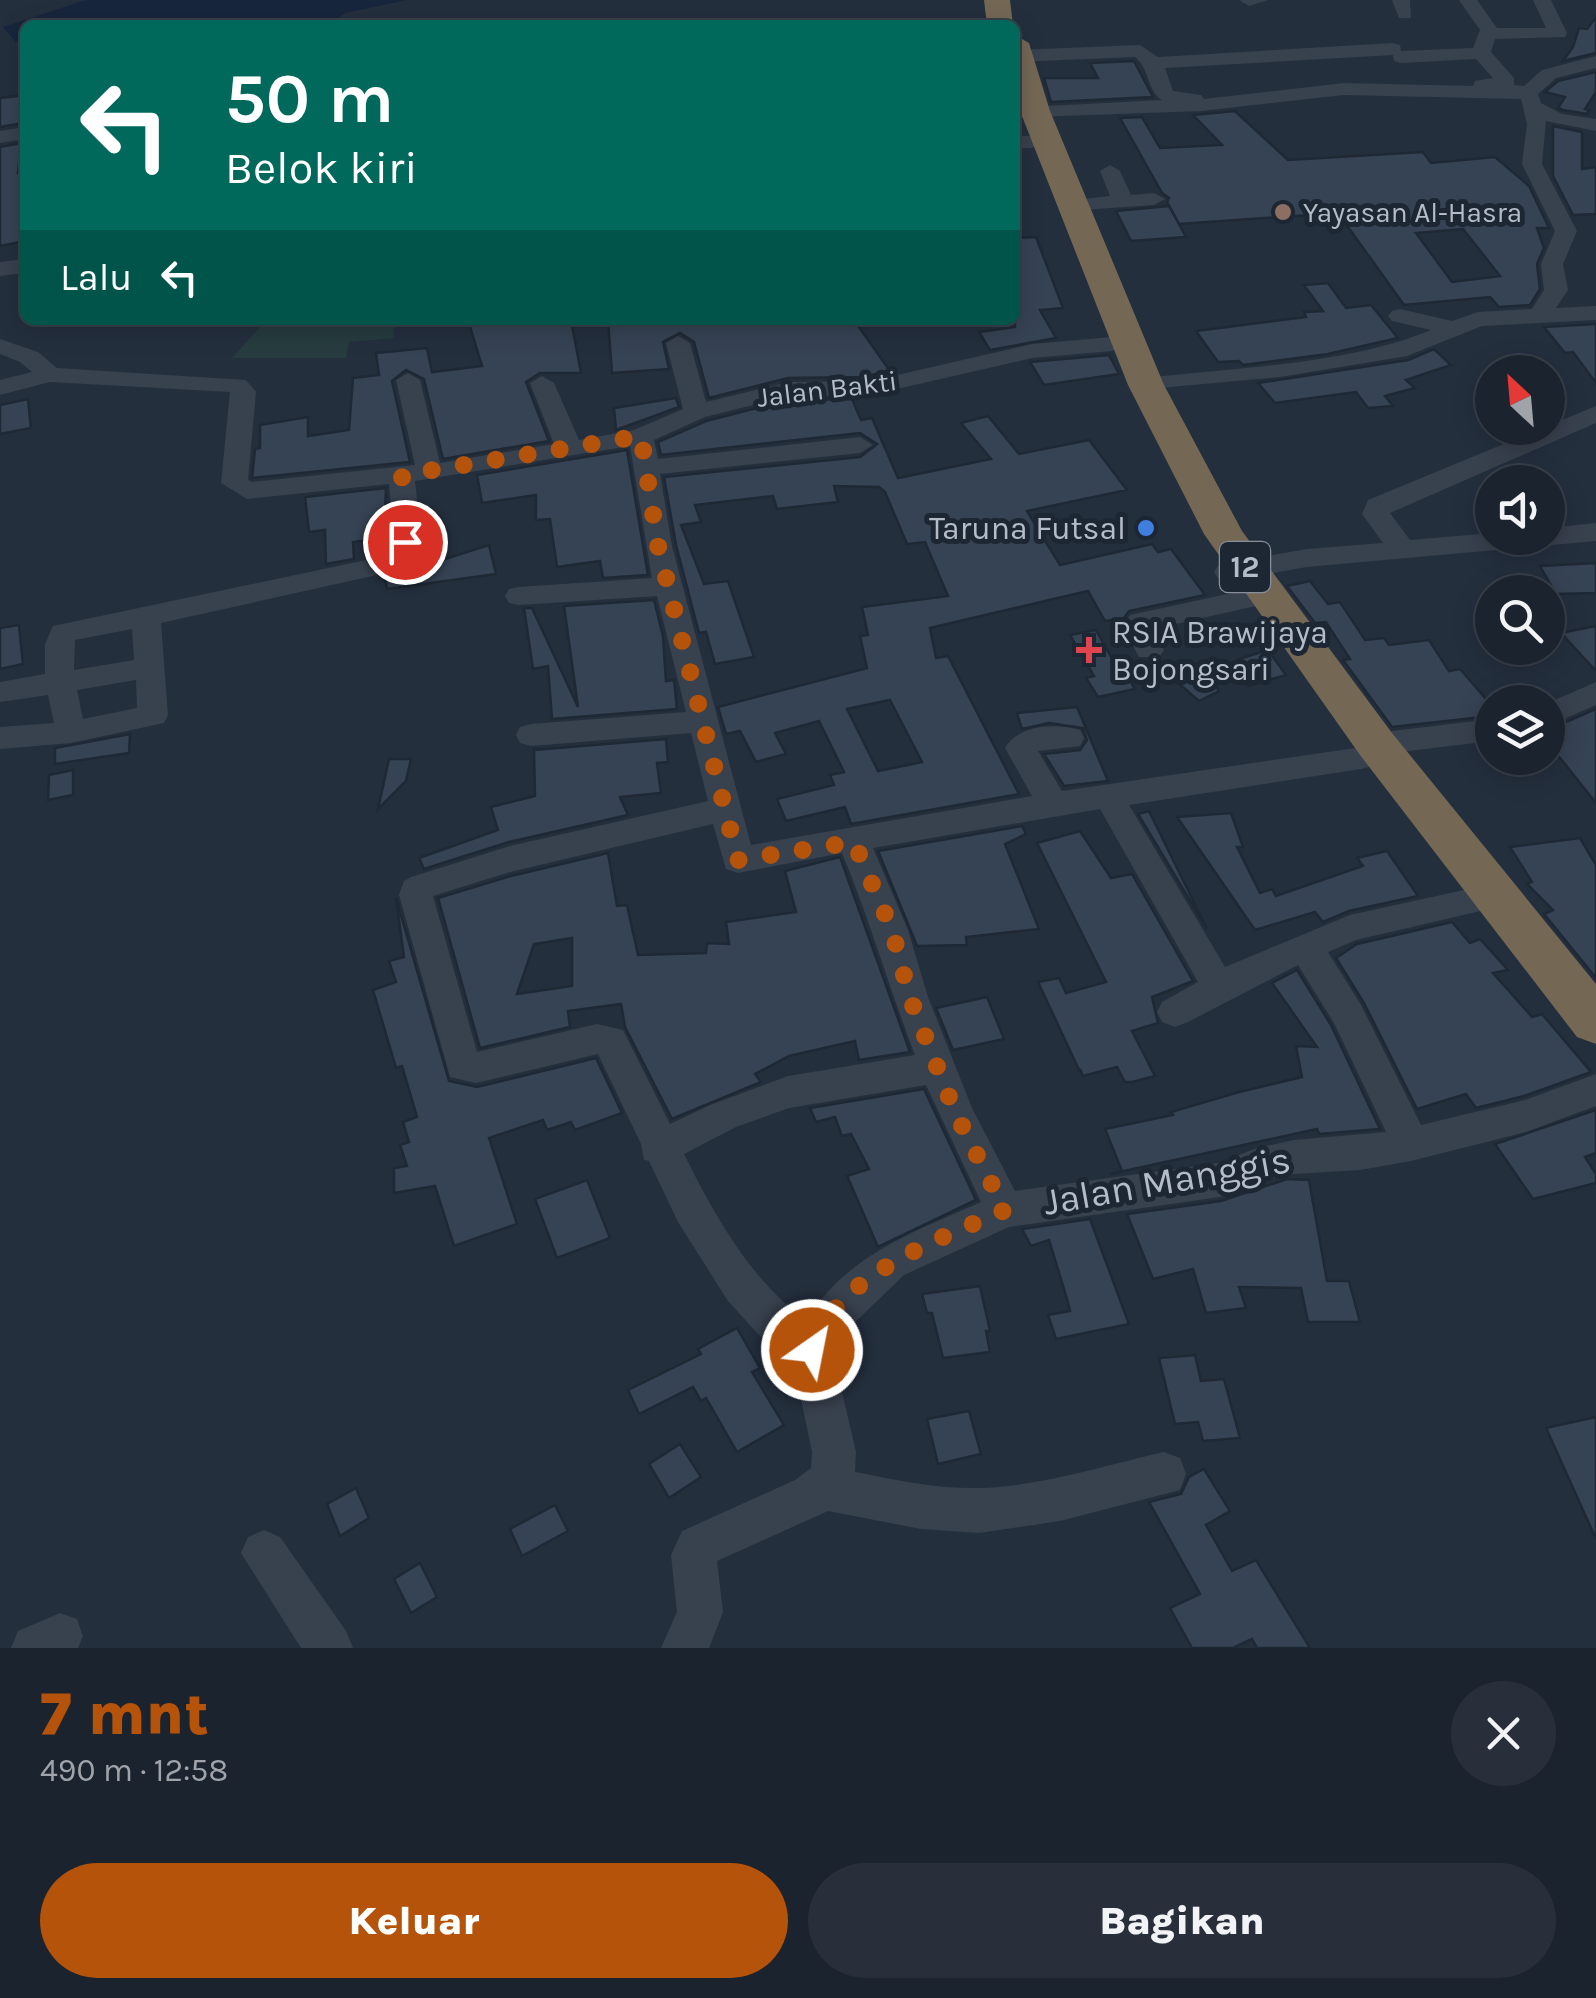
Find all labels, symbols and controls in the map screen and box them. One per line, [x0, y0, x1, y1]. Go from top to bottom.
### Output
text: 50 m [225, 58, 394, 140]
icon: left [60, 60, 190, 190]
text: Belok kiri [225, 142, 418, 194]
place label: Yayasan Al-Hasra [1303, 196, 1522, 229]
marker: Yayasan Al-Hasra [1272, 201, 1294, 223]
icon: left [152, 250, 207, 305]
text: Lalu [60, 255, 132, 300]
north arrow [1475, 355, 1565, 445]
map controls [1475, 355, 1565, 775]
street label: Jalan Bakti [755, 364, 899, 414]
button: sound [1475, 465, 1565, 555]
pin [363, 500, 448, 585]
place label: Taruna Futsal [929, 510, 1126, 547]
icon: arrive [378, 515, 433, 570]
marker: Taruna Futsal [1135, 517, 1157, 539]
road number: 12 [1220, 542, 1270, 592]
button: search [1475, 575, 1565, 665]
place label: RSIA Brawijaya Bojongsari [1112, 614, 1328, 688]
marker: RSIA Brawijaya Bojongsari [1076, 637, 1102, 663]
button: layers [1475, 685, 1565, 775]
street label: Jalan Manggis [1040, 1137, 1294, 1225]
position arrow [760, 1298, 864, 1402]
text: 7 mnt [40, 1679, 209, 1749]
button: close [1451, 1681, 1556, 1786]
text: 490 m · 12:58 [40, 1752, 228, 1789]
button: Keluar [40, 1863, 788, 1978]
button: Bagikan [808, 1863, 1556, 1978]

